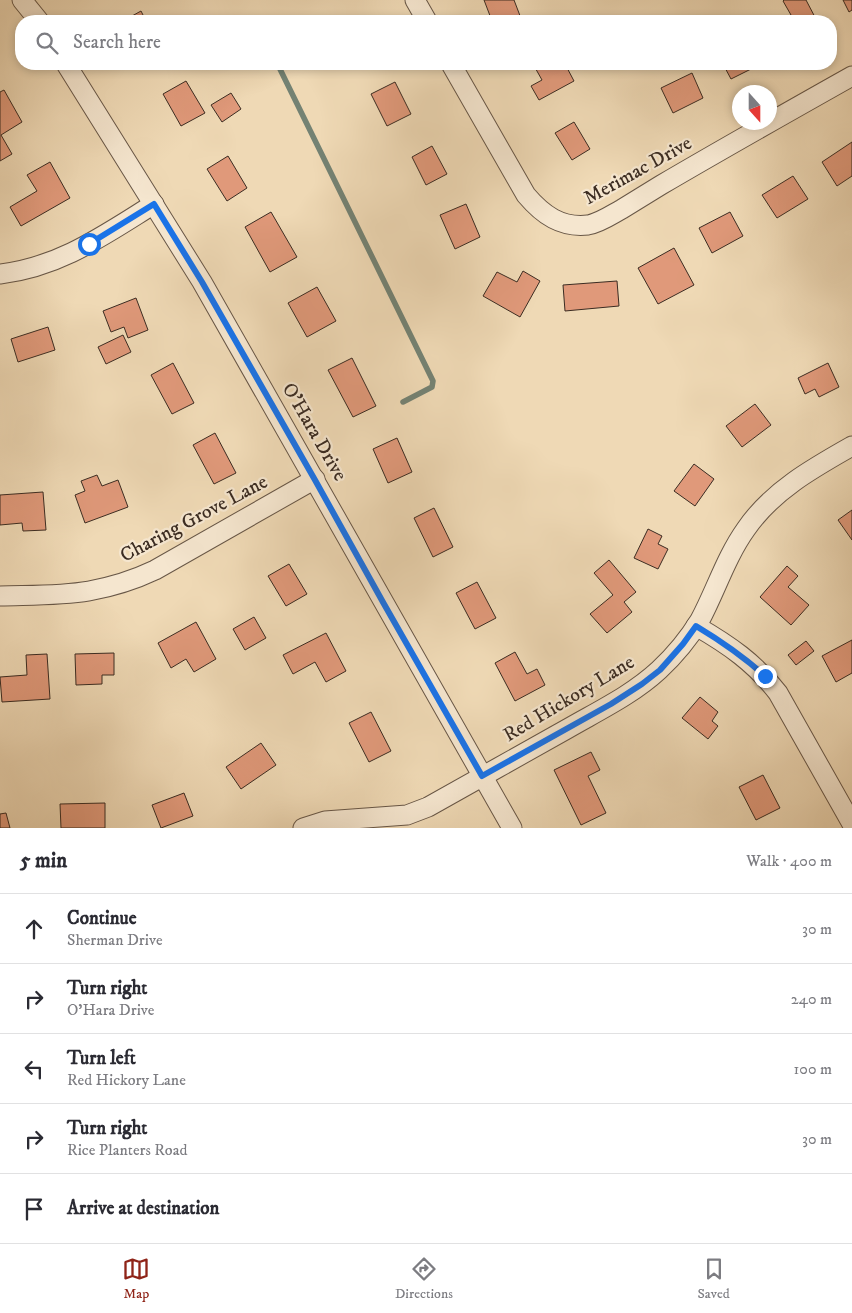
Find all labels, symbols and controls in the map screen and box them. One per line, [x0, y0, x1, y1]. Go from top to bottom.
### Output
search box [15, 15, 837, 70]
icon: search [33, 29, 61, 57]
text: Search here [73, 31, 161, 54]
north arrow [732, 85, 777, 130]
street label: Merimac Drive [580, 131, 696, 211]
route start [78, 233, 101, 256]
street label: O'Hara Drive [276, 378, 352, 486]
street label: Charing Grove Lane [116, 470, 272, 568]
street label: Red Hickory Lane [499, 650, 639, 748]
route end [754, 665, 777, 688]
text: 5 min [20, 848, 67, 874]
text: Walk · 400 m [746, 851, 832, 871]
text: Continue [67, 907, 137, 930]
icon: ahead [20, 915, 48, 943]
text: 30 m [802, 919, 832, 939]
text: Sherman Drive [67, 930, 163, 950]
text: Turn right [67, 977, 147, 1000]
icon: right [20, 985, 48, 1013]
text: 240 m [791, 989, 832, 1009]
text: O'Hara Drive [67, 1000, 154, 1020]
text: Turn left [67, 1047, 136, 1070]
icon: left [20, 1055, 48, 1083]
text: 100 m [794, 1059, 832, 1079]
text: Red Hickory Lane [67, 1070, 186, 1090]
text: Turn right [67, 1117, 147, 1140]
icon: right [20, 1125, 48, 1153]
text: 30 m [802, 1129, 832, 1149]
text: Rice Planters Road [67, 1140, 187, 1160]
icon: arrive [20, 1195, 48, 1223]
text: Arrive at destination [67, 1197, 219, 1220]
tab: Map [122, 1255, 150, 1303]
tab: Directions [395, 1255, 453, 1303]
tab: Saved [698, 1255, 730, 1303]

